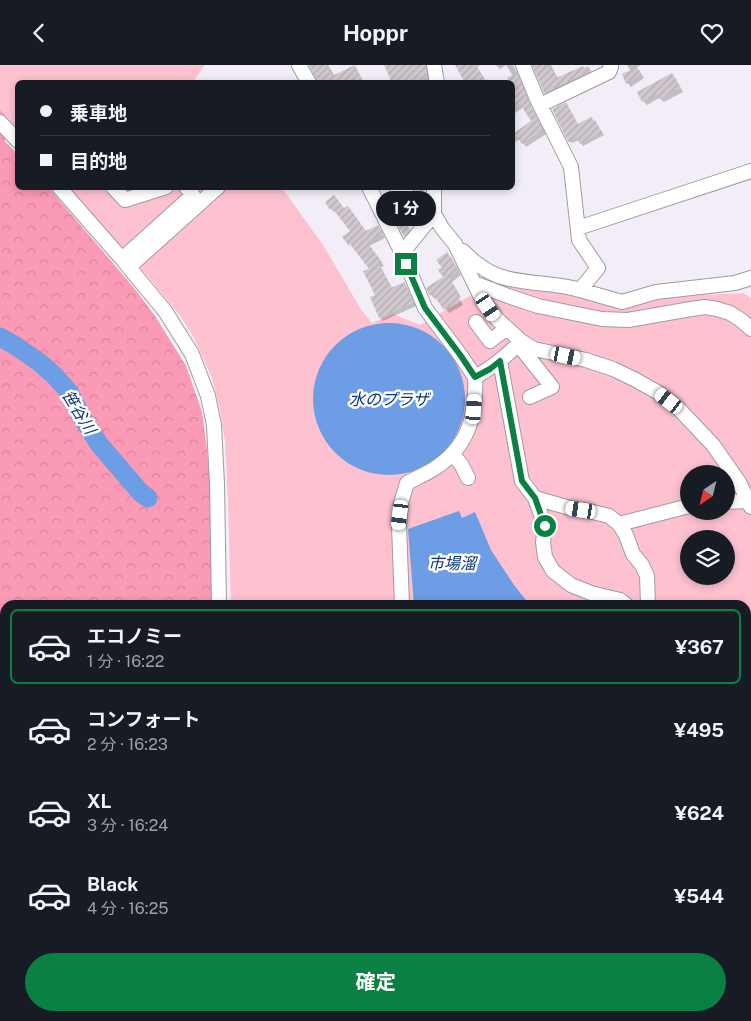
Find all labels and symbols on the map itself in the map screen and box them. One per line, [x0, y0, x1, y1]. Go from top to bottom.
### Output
callout: 1 分 [376, 191, 436, 227]
route end [395, 253, 417, 275]
car [473, 290, 502, 324]
car [549, 346, 582, 366]
car [652, 386, 685, 416]
water label: 笹谷川 [58, 387, 101, 439]
water label: 水のプラザ [349, 390, 431, 409]
car [465, 394, 482, 424]
north arrow [680, 465, 735, 520]
car [390, 499, 409, 531]
car [565, 500, 596, 520]
route start [534, 515, 556, 537]
water label: 市場溜 [428, 554, 479, 573]

